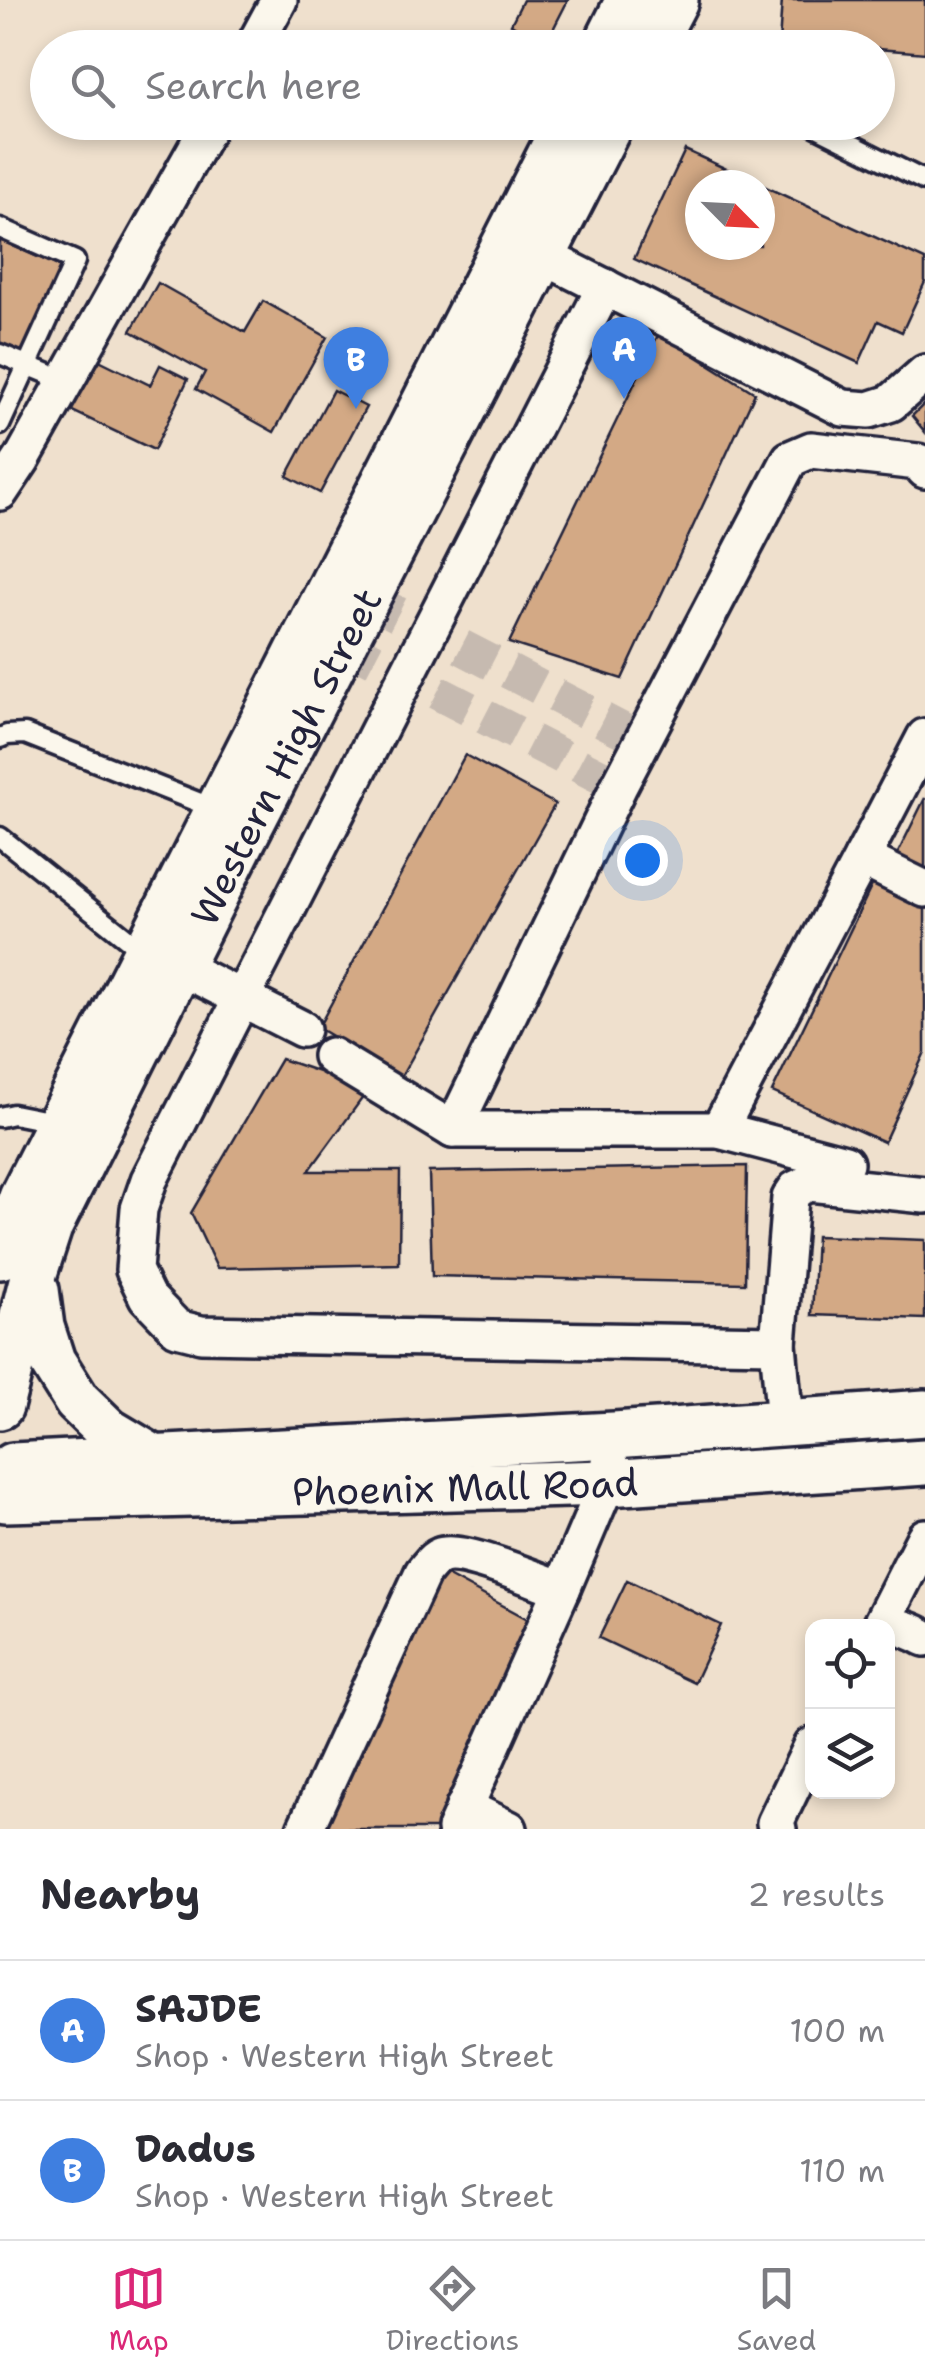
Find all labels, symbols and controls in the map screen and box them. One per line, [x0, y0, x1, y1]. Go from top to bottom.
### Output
search box [30, 30, 895, 140]
icon: search [65, 58, 120, 113]
text: Search here [145, 60, 362, 111]
north arrow [685, 170, 775, 260]
pin: A [592, 316, 656, 399]
pin: B [324, 326, 388, 409]
street label: Western High Street [178, 579, 393, 934]
your location [617, 835, 668, 886]
street label: Phoenix Mall Road [291, 1456, 640, 1517]
map controls [805, 1619, 895, 1799]
button: locate [805, 1619, 895, 1709]
button: layers [805, 1709, 895, 1799]
text: Nearby [40, 1866, 200, 1922]
text: 2 results [748, 1873, 885, 1916]
text: SAJDE [135, 1983, 262, 2034]
text: A [60, 2009, 85, 2052]
text: 100 m [789, 2009, 885, 2052]
text: Shop · Western High Street [135, 2034, 554, 2077]
text: Dadus [135, 2123, 256, 2174]
text: B [63, 2149, 82, 2192]
text: 110 m [799, 2149, 885, 2192]
text: Shop · Western High Street [135, 2174, 554, 2217]
tab: Map [109, 2261, 169, 2359]
tab: Directions [386, 2261, 519, 2359]
tab: Saved [737, 2261, 816, 2359]

